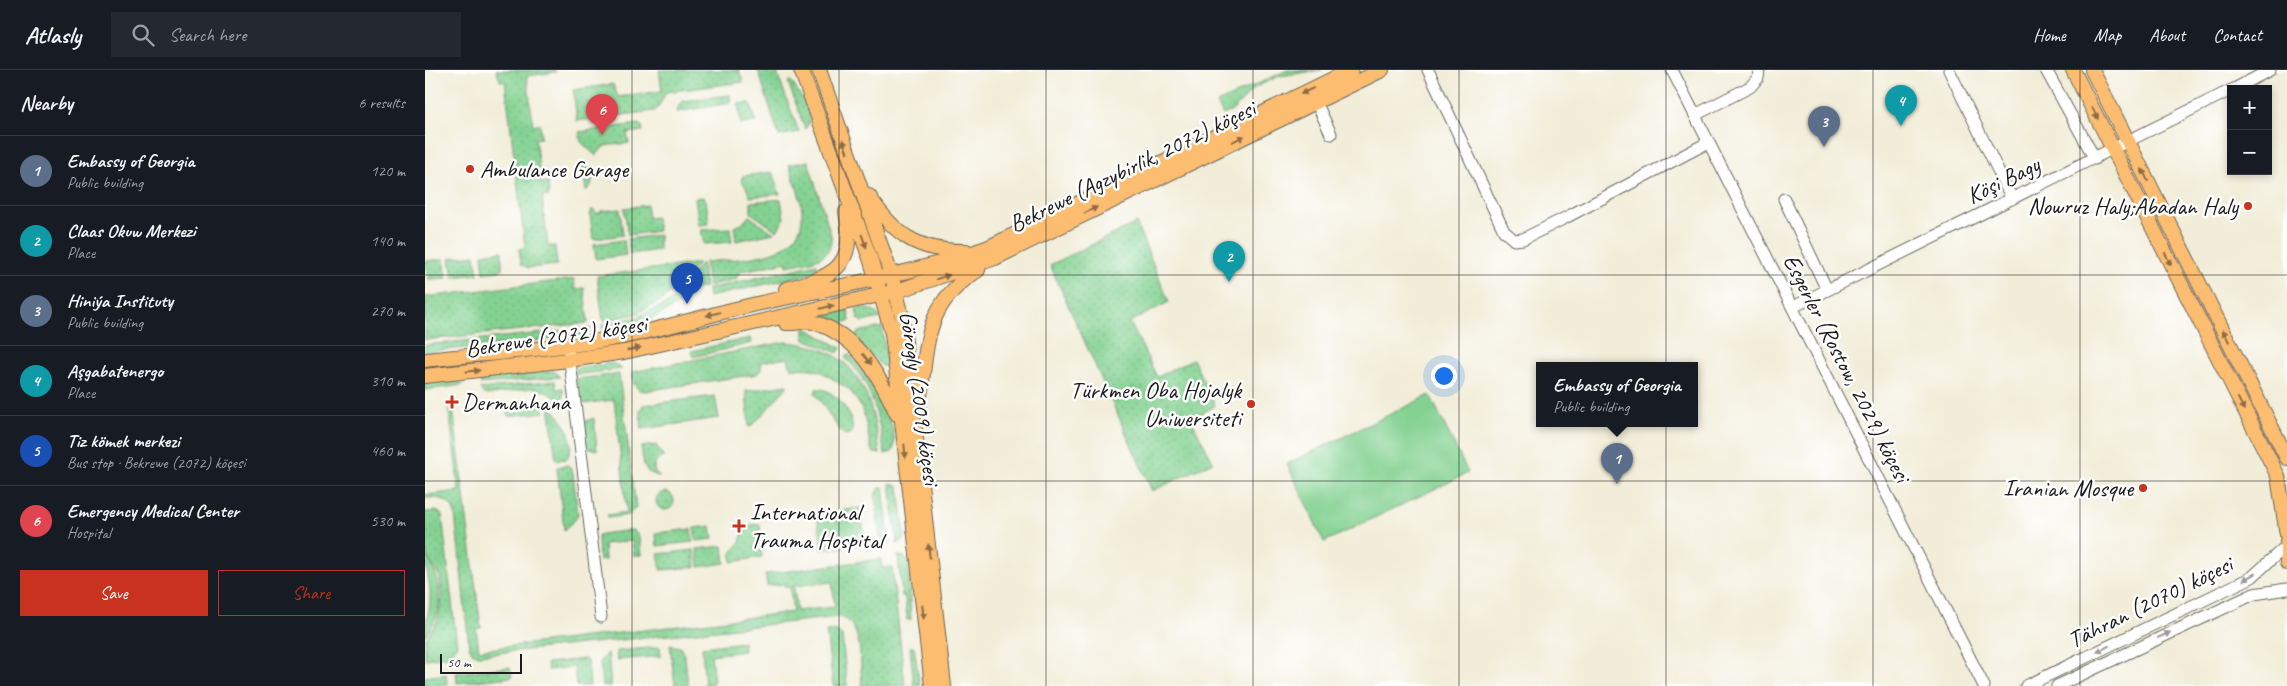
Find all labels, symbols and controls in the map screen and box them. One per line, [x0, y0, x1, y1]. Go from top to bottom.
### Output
search box [111, 12, 461, 57]
text: Atlasly [25, 20, 81, 50]
icon: search [129, 21, 157, 49]
text: Search here [169, 23, 246, 47]
text: Home [2033, 24, 2066, 46]
text: Map [2094, 24, 2121, 46]
text: About [2149, 24, 2185, 46]
text: Contact [2213, 24, 2262, 46]
pin: 4 [1885, 85, 1917, 126]
map controls [2227, 85, 2272, 175]
button: + [2227, 85, 2272, 130]
one-way arrow [1300, 87, 1314, 95]
text: Nearby [20, 90, 73, 116]
street label: Bekrewe (Agzybirlik, 2072) köçesi [1004, 92, 1262, 239]
text: 6 results [358, 93, 405, 113]
pin: 6 [586, 94, 618, 135]
pin: 3 [1808, 106, 1840, 147]
one-way arrow [2091, 106, 2099, 121]
button: − [2227, 130, 2272, 175]
one-way arrow [1230, 135, 1245, 144]
one-way arrow [841, 138, 849, 153]
text: Embassy of Georgia [67, 149, 194, 173]
street label: Köşi Bagy [1961, 149, 2046, 211]
place label: Ambulance Garage [480, 154, 630, 184]
text: 1 [32, 161, 40, 181]
text: 120 m [371, 161, 405, 181]
marker: Ambulance Garage [464, 163, 476, 175]
one-way arrow [2141, 168, 2149, 183]
text: Public building [67, 173, 143, 193]
place label: Nowruz Haly;Abadan Haly [2028, 191, 2240, 221]
marker: Nowruz Haly;Abadan Haly [2242, 200, 2254, 212]
one-way arrow [1084, 206, 1099, 215]
text: Claas Okuw Merkezi [67, 219, 195, 243]
text: 2 [32, 231, 40, 251]
text: 140 m [371, 231, 405, 251]
one-way arrow [860, 234, 868, 249]
pin: 2 [1213, 241, 1245, 282]
text: Place [67, 243, 95, 263]
street label: Esgerler (Rostow, 2029) köçesi [1776, 249, 1919, 489]
one-way arrow [2164, 251, 2172, 266]
pin: 5 [671, 263, 703, 304]
one-way arrow [936, 272, 951, 280]
text: Hiniýa Instituty [67, 289, 173, 313]
text: 3 [32, 301, 40, 321]
text: 270 m [371, 301, 405, 321]
one-way arrow [820, 303, 835, 311]
street label: Bekrewe (2072) köçesi [464, 308, 651, 364]
street label: Görogly (2009) köçesi [893, 309, 947, 489]
one-way arrow [705, 311, 720, 319]
text: Public building [67, 313, 143, 333]
one-way arrow [2222, 329, 2230, 343]
one-way arrow [627, 345, 642, 353]
one-way arrow [861, 353, 872, 365]
text: Aşgabatenergo [67, 359, 163, 383]
popup [1536, 362, 1698, 427]
your location [1431, 363, 1457, 389]
one-way arrow [466, 367, 482, 375]
text: 4 [32, 371, 40, 391]
text: 310 m [371, 371, 405, 391]
text: Embassy of Georgia [1553, 373, 1681, 397]
place label: Türkmen Oba Hojalyk Uniwersiteti [1070, 375, 1244, 433]
text: Place [67, 383, 95, 403]
place label: Dermanhana [462, 387, 571, 417]
marker: Dermanhana [446, 396, 458, 408]
one-way arrow [2237, 396, 2245, 411]
text: Public building [1553, 397, 1629, 417]
marker: Türkmen Oba Hojalyk Uniwersiteti [1245, 398, 1257, 410]
text: Tiz kömek merkezi [67, 429, 180, 453]
text: 5 [33, 441, 39, 461]
text: 460 m [371, 441, 405, 461]
one-way arrow [901, 443, 909, 459]
pin: 1 [1601, 443, 1633, 484]
text: Bus stop · Bekrewe (2072) köçesi [67, 453, 245, 473]
place label: Iranian Mosque [2003, 473, 2135, 503]
marker: Iranian Mosque [2137, 482, 2149, 494]
place label: International Trauma Hospital [750, 497, 887, 555]
text: Emergency Medical Center [67, 499, 239, 523]
text: 6 [32, 511, 40, 531]
text: 530 m [371, 511, 405, 531]
marker: International Trauma Hospital [732, 519, 746, 533]
text: Hospital [67, 523, 111, 543]
one-way arrow [925, 542, 933, 558]
street label: Tähran (2070) köçesi [2063, 548, 2239, 655]
button: Save [20, 570, 208, 616]
button: Share [218, 570, 405, 616]
one-way arrow [2242, 573, 2255, 582]
one-way arrow [919, 604, 927, 620]
one-way arrow [2157, 630, 2171, 638]
one-way arrow [2096, 645, 2110, 653]
scale bar [440, 651, 523, 674]
text: 50 m [447, 654, 471, 671]

